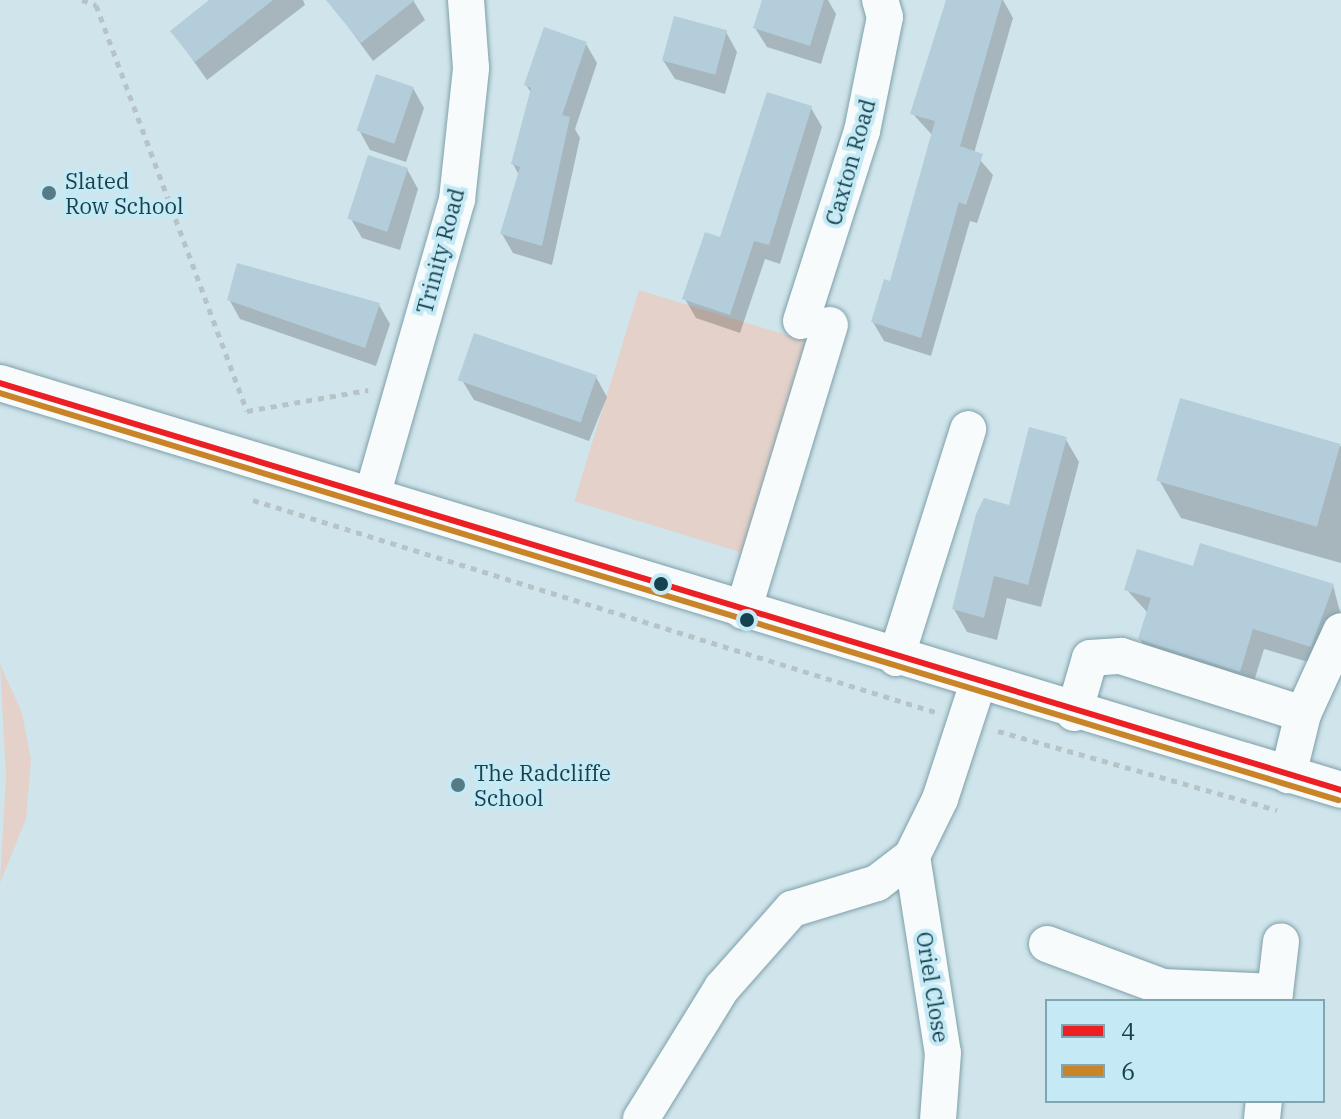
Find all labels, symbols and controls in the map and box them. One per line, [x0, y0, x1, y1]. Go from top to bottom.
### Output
street label: Caxton Road [819, 96, 881, 228]
place label: Slated Row School [65, 167, 184, 218]
marker: Slated Row School [40, 184, 58, 202]
street label: Trinity Road [411, 185, 469, 317]
unlabelled marker [653, 576, 669, 592]
unlabelled marker [739, 612, 755, 628]
place label: The Radcliffe School [474, 759, 611, 810]
marker: The Radcliffe School [449, 776, 467, 794]
street label: Oriel Close [911, 930, 955, 1044]
legend [1045, 999, 1325, 1103]
text: 4 [1121, 1015, 1135, 1047]
text: 6 [1121, 1055, 1135, 1087]

